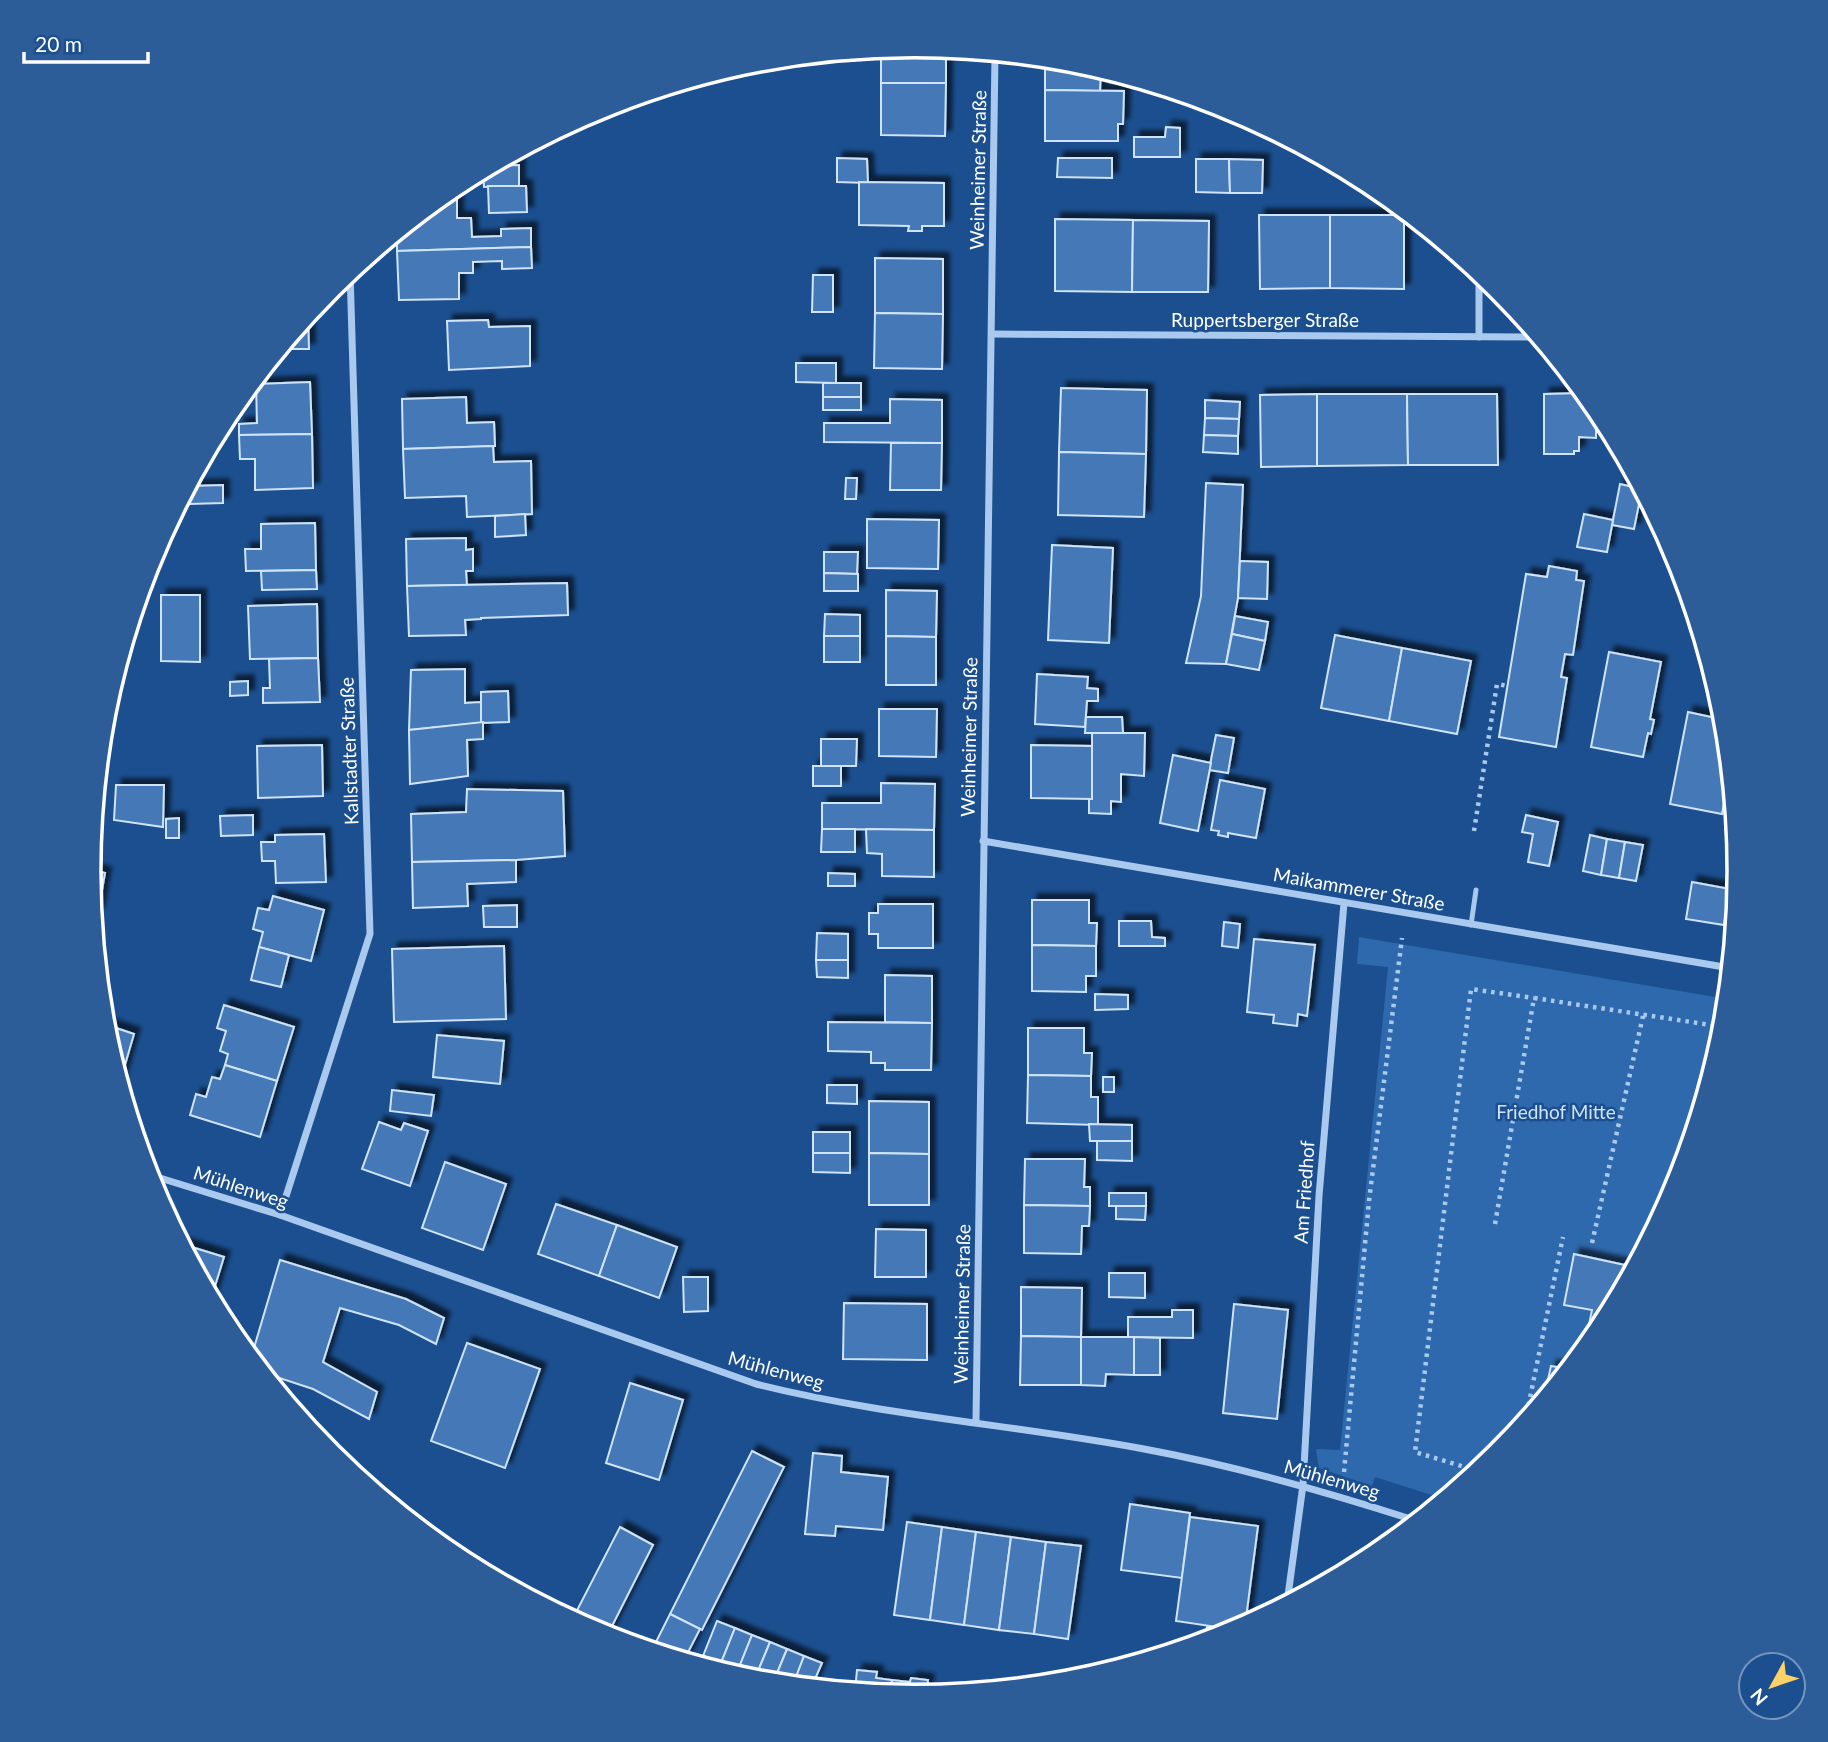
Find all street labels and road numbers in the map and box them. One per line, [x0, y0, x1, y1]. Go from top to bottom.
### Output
street label: Weinheimer Straße [965, 90, 990, 250]
street label: Ruppertsberger Straße [1171, 308, 1359, 331]
street label: Weinheimer Straße [956, 657, 981, 817]
street label: Kallstadter Straße [334, 677, 363, 825]
street label: Maikammerer Straße [1272, 862, 1447, 915]
street label: Am Friedhof [1288, 1139, 1319, 1244]
street label: Mühlenweg [191, 1160, 292, 1213]
street label: Weinheimer Straße [949, 1224, 974, 1384]
street label: Mühlenweg [726, 1346, 827, 1393]
street label: Mühlenweg [1282, 1454, 1383, 1503]

